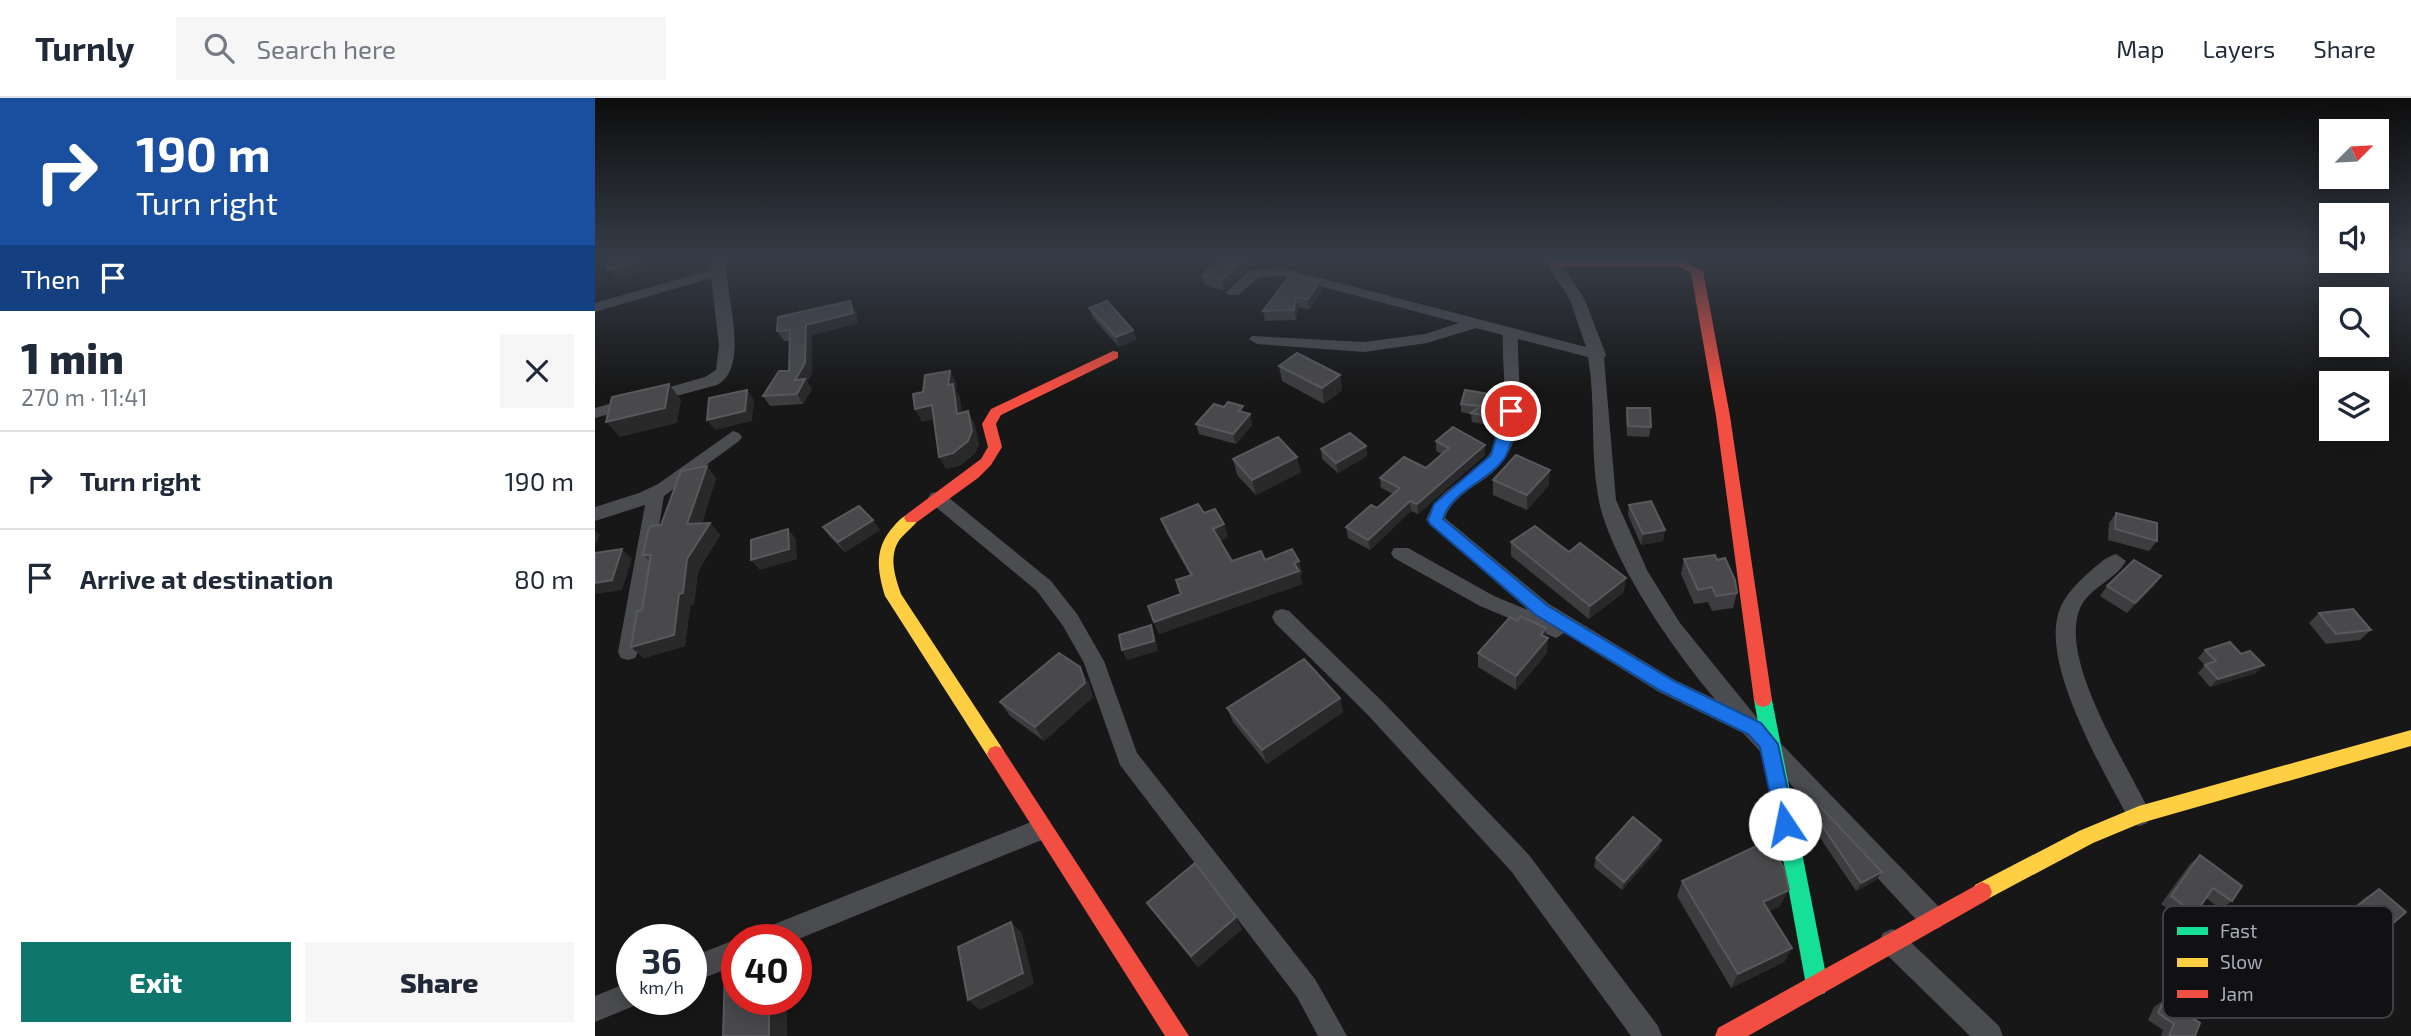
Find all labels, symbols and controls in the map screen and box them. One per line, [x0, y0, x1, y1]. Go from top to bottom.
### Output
search box [176, 17, 666, 80]
text: Turnly [35, 28, 134, 68]
icon: search [200, 29, 238, 67]
text: Search here [256, 33, 396, 64]
text: Map [2116, 34, 2164, 63]
text: Layers [2202, 34, 2275, 63]
text: Share [2313, 34, 2376, 63]
north arrow [2319, 119, 2389, 189]
map controls [2319, 119, 2389, 441]
text: 190 m [136, 123, 271, 182]
icon: right [21, 126, 112, 217]
text: Turn right [136, 183, 278, 221]
button: sound [2319, 203, 2389, 273]
icon: arrive [94, 259, 132, 297]
text: Then [21, 263, 80, 294]
button: search [2319, 287, 2389, 357]
text: 1 min [21, 332, 124, 382]
button: close [500, 334, 574, 408]
button: layers [2319, 371, 2389, 441]
pin [1481, 381, 1541, 441]
text: 270 m · 11:41 [21, 383, 148, 411]
icon: arrive [1492, 392, 1530, 430]
icon: right [21, 461, 59, 499]
text: Turn right [80, 465, 201, 496]
text: 190 m [505, 465, 574, 496]
icon: arrive [21, 559, 59, 597]
text: Arrive at destination [80, 563, 333, 594]
text: 80 m [514, 563, 574, 594]
position arrow [1748, 787, 1822, 861]
legend [2163, 906, 2393, 1018]
text: Fast [2220, 919, 2257, 942]
speed limit sign: 40 [721, 924, 812, 1015]
text: 36 [641, 939, 682, 981]
button: Exit [21, 942, 291, 1022]
button: Share [305, 942, 574, 1022]
text: Slow [2220, 950, 2263, 973]
text: km/h [639, 976, 684, 998]
text: Jam [2220, 982, 2254, 1005]

